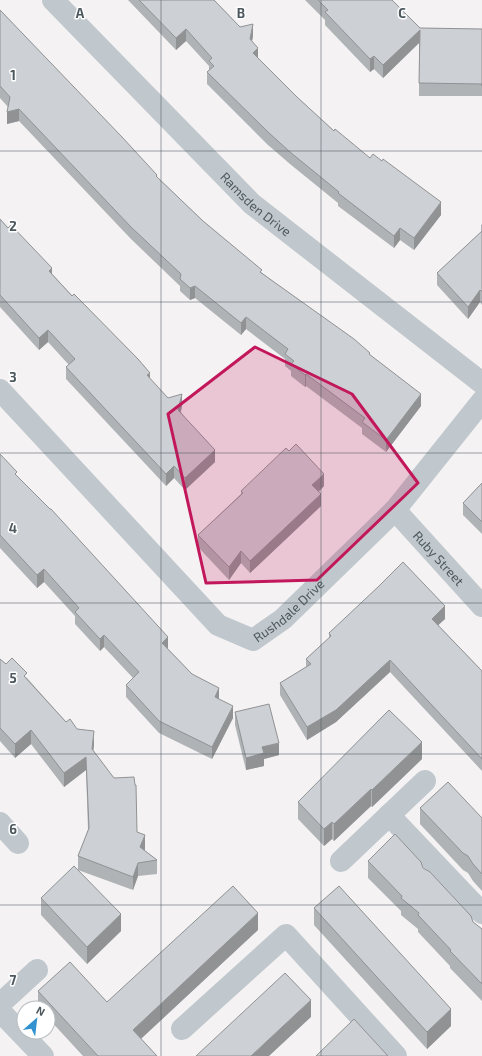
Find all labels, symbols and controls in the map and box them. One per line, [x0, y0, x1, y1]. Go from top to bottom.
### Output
text: A [76, 5, 85, 21]
text: B [237, 5, 245, 21]
text: C [398, 5, 406, 21]
text: 1 [10, 67, 16, 83]
street label: Ramsden Drive [217, 169, 294, 240]
text: 2 [9, 218, 17, 234]
text: 3 [9, 369, 17, 385]
text: 4 [9, 520, 17, 536]
street label: Ruby Street [410, 527, 468, 589]
street label: Rushdale Drive [250, 575, 327, 645]
text: 5 [9, 670, 17, 686]
text: 6 [9, 821, 17, 837]
text: 7 [10, 972, 17, 988]
north arrow [16, 1000, 56, 1040]
text: N [34, 1003, 48, 1018]

